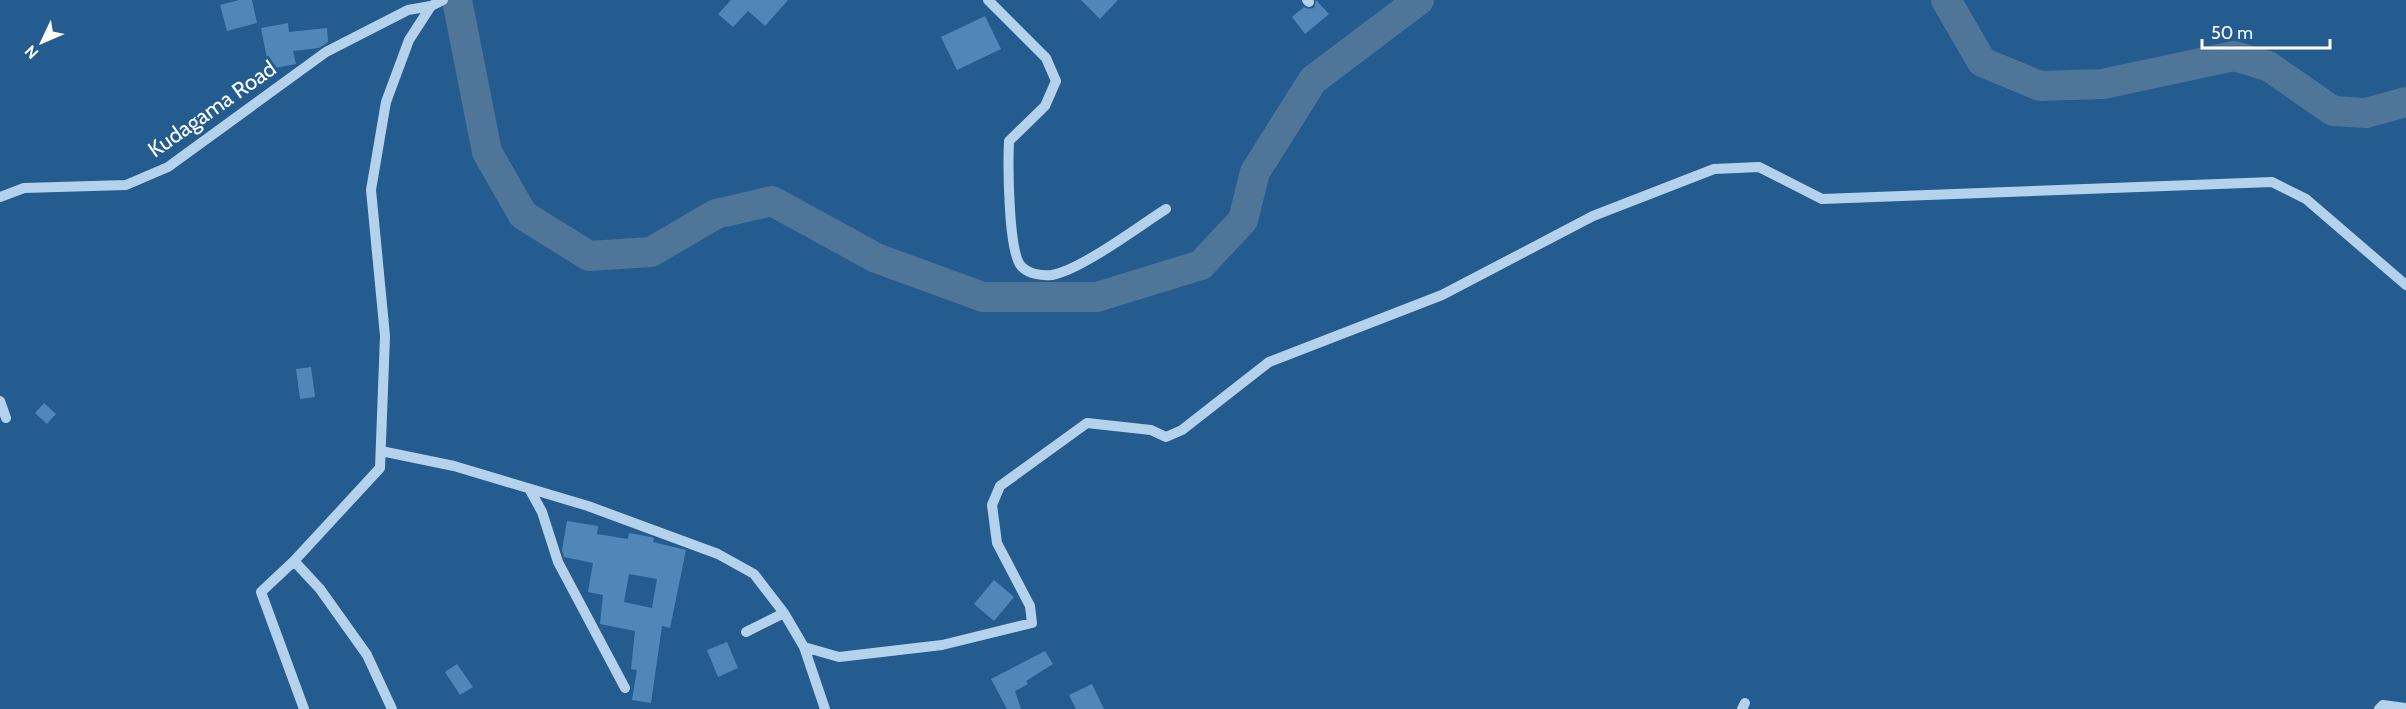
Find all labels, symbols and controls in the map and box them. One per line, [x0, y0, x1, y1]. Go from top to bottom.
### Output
north arrow [12, 12, 72, 72]
scale bar [2202, 12, 2330, 50]
text: 50 m [2211, 22, 2253, 44]
text: N [21, 41, 42, 63]
street label: Kudagama Road [143, 55, 281, 163]

